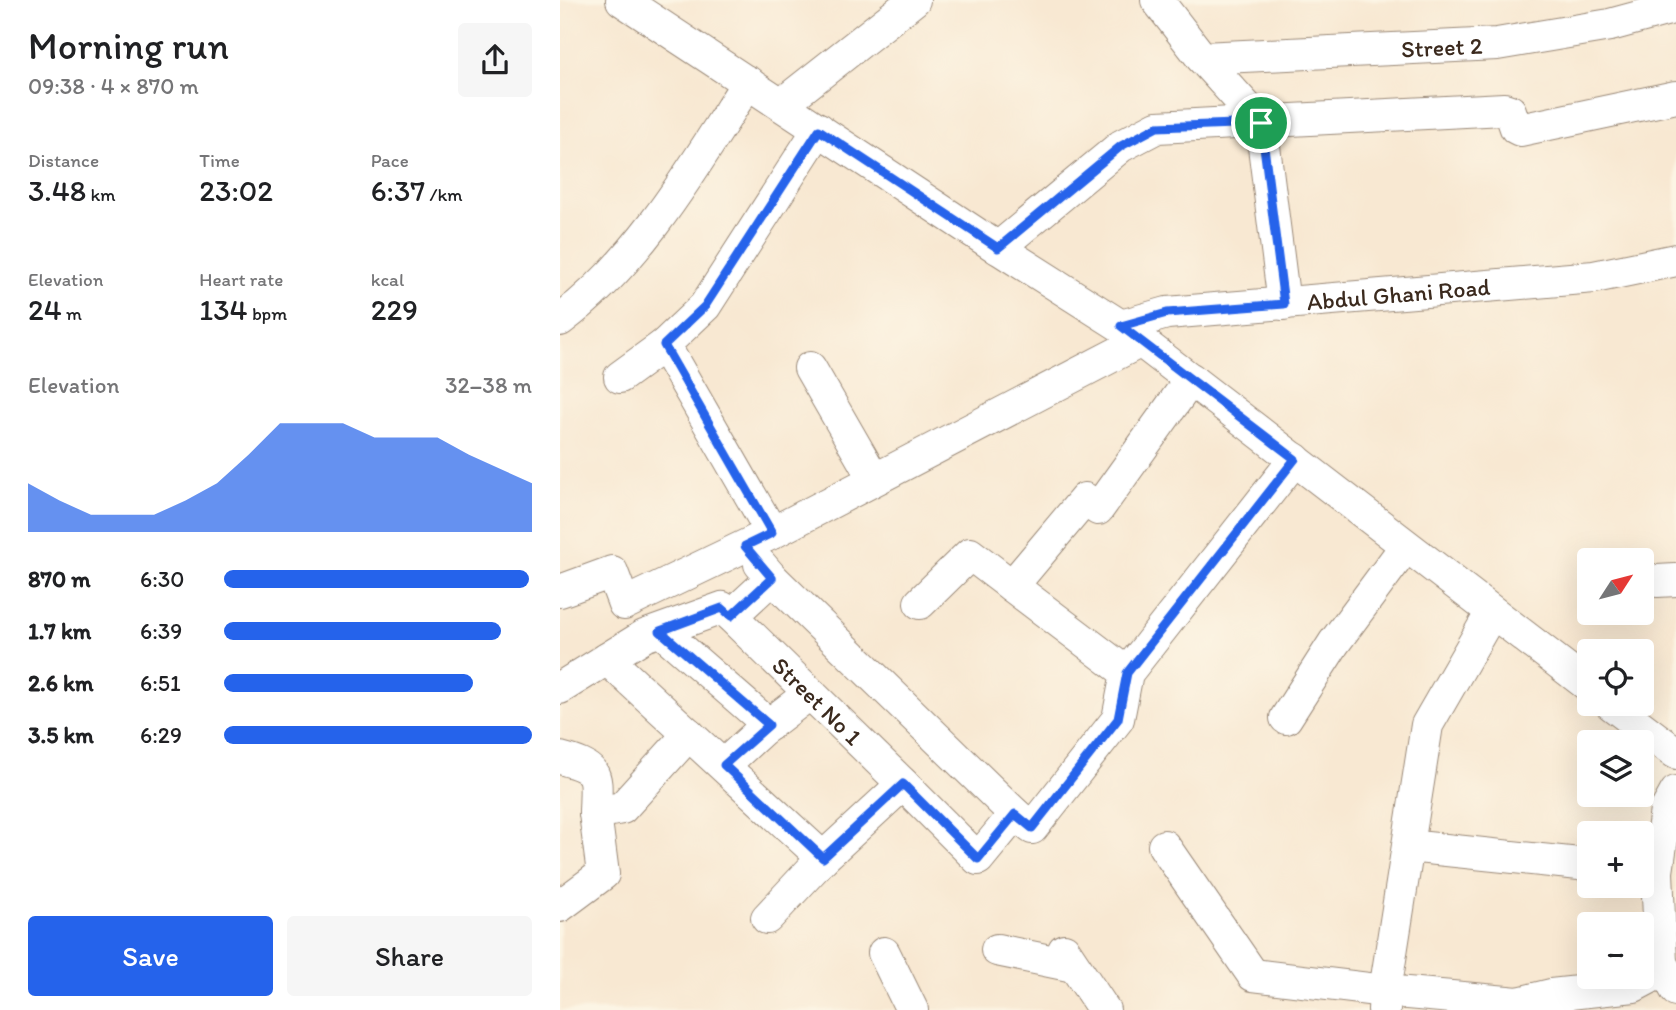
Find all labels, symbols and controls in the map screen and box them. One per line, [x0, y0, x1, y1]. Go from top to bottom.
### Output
text: Morning run [28, 23, 229, 69]
button: share [458, 23, 532, 97]
street label: Street 2 [1400, 30, 1484, 63]
text: 09:38 · 4 × 870 m [28, 72, 199, 100]
pin [1231, 93, 1291, 153]
icon: arrive [1242, 104, 1280, 142]
text: Distance [28, 149, 99, 172]
text: Time [199, 149, 240, 172]
text: Pace [371, 149, 409, 172]
text: 3.48 [28, 172, 86, 209]
text: 23:02 [199, 172, 273, 209]
text: 6:37 [371, 172, 425, 209]
text: km [86, 183, 116, 206]
text: /km [425, 183, 463, 206]
text: Elevation [28, 268, 104, 291]
text: Heart rate [199, 268, 283, 291]
text: kcal [371, 268, 404, 291]
street label: Abdul Ghani Road [1306, 271, 1491, 316]
text: 24 [28, 291, 62, 328]
text: 134 [199, 291, 248, 328]
text: 229 [371, 291, 418, 328]
text: m [62, 302, 82, 325]
text: bpm [248, 302, 287, 325]
text: Elevation [28, 371, 119, 399]
text: 32–38 m [445, 371, 532, 399]
north arrow [1577, 548, 1654, 625]
map controls [1577, 548, 1654, 989]
text: 870 m [28, 565, 91, 593]
text: 6:30 [140, 565, 185, 593]
text: 1.7 km [28, 617, 91, 645]
text: 6:39 [140, 617, 182, 645]
button: locate [1577, 639, 1654, 716]
street label: Street No 1 [767, 650, 868, 751]
text: 2.6 km [28, 669, 94, 697]
text: 6:51 [140, 669, 181, 697]
text: 3.5 km [28, 721, 94, 749]
text: 6:29 [140, 721, 182, 749]
button: layers [1577, 730, 1654, 807]
button: + [1577, 821, 1654, 898]
button: − [1577, 912, 1654, 989]
button: Save [28, 916, 273, 996]
button: Share [287, 916, 532, 996]

